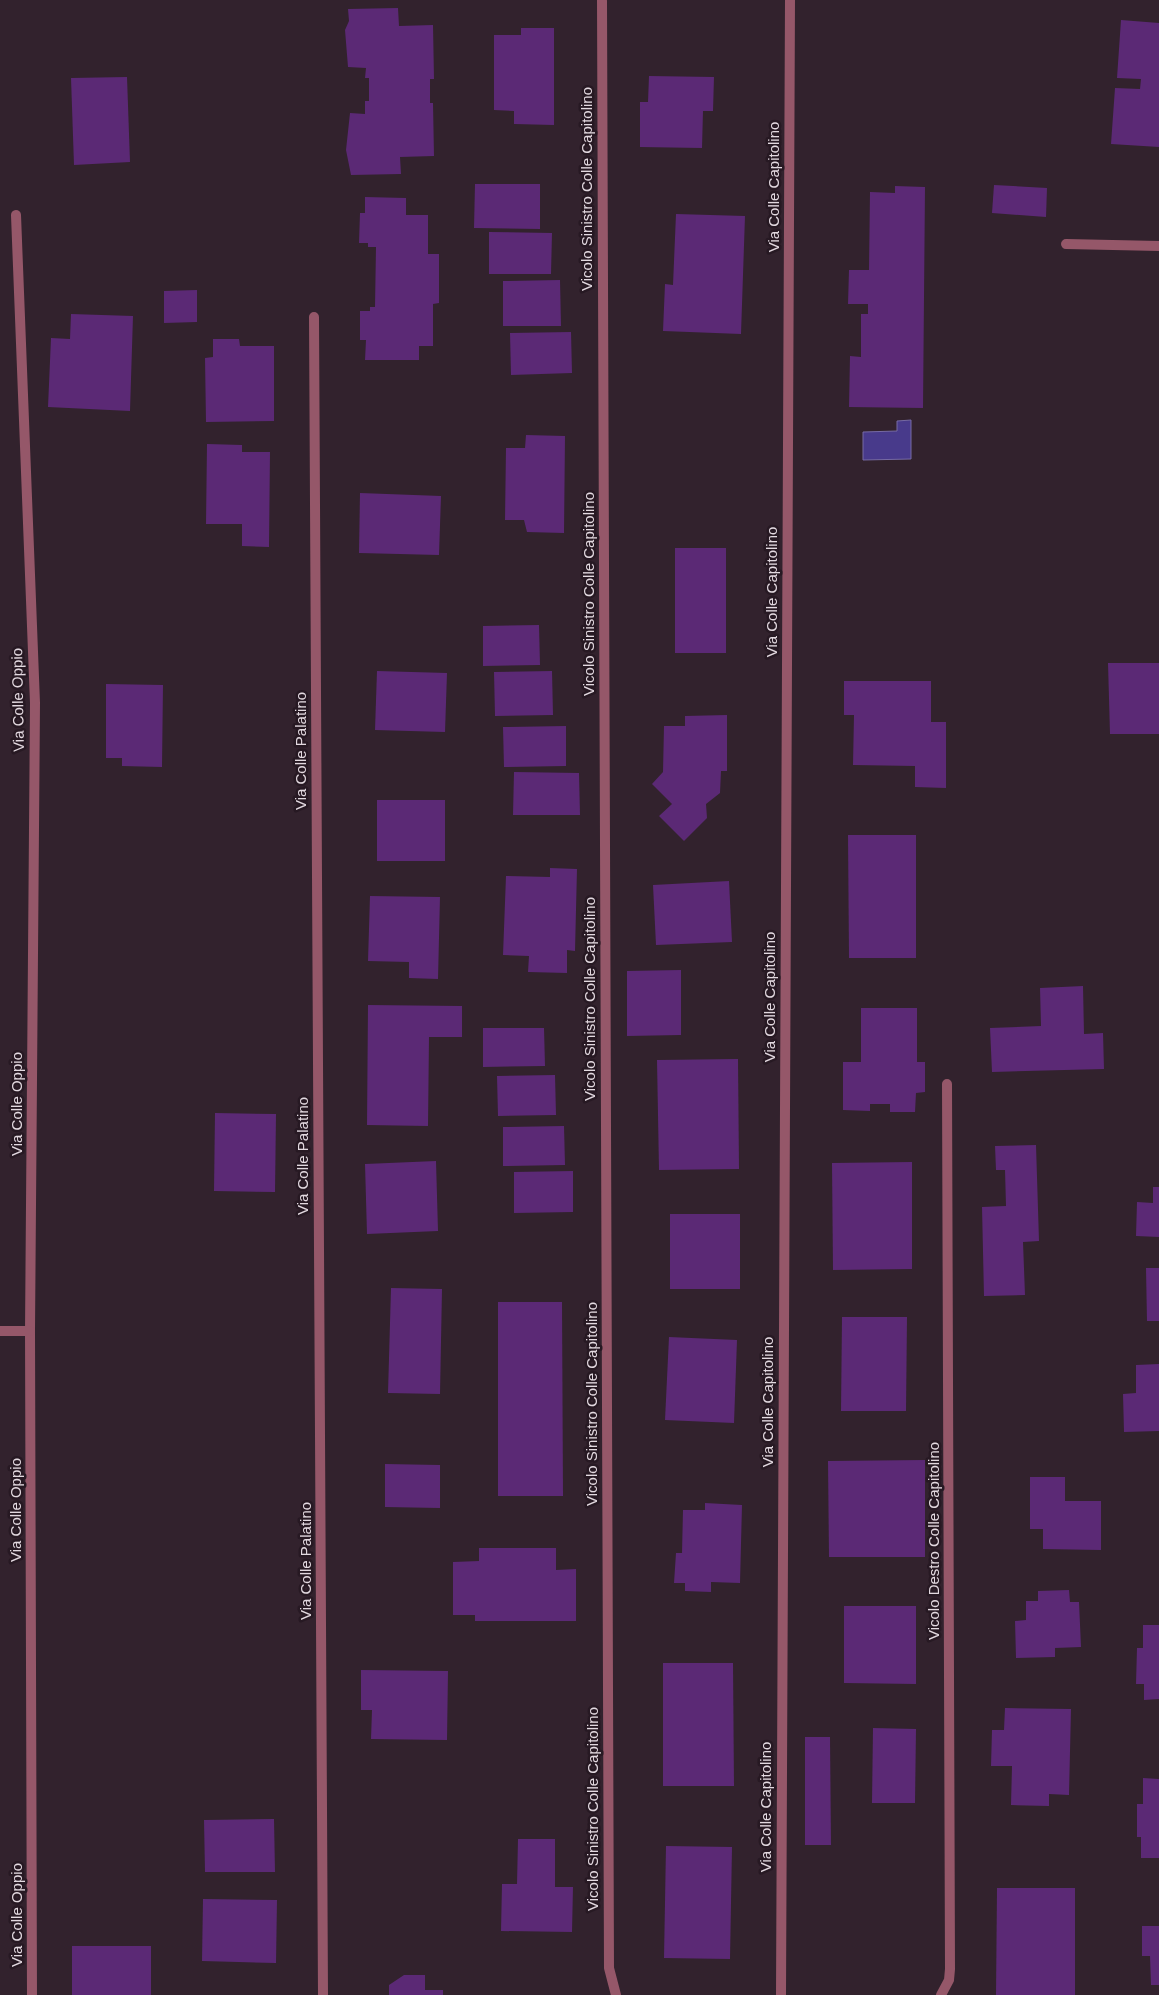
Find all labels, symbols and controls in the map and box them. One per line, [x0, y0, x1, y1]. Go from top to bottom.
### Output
street label: Vicolo Sinistro Colle Capitolino [578, 87, 595, 291]
street label: Via Colle Capitolino [765, 122, 782, 252]
street label: Vicolo Sinistro Colle Capitolino [580, 492, 597, 696]
street label: Via Colle Capitolino [763, 527, 780, 657]
street label: Via Colle Oppio [8, 648, 27, 752]
street label: Via Colle Palatino [292, 692, 309, 810]
street label: Vicolo Sinistro Colle Capitolino [581, 897, 598, 1101]
street label: Via Colle Capitolino [761, 932, 778, 1062]
street label: Via Colle Oppio [8, 1052, 25, 1156]
street label: Via Colle Palatino [294, 1097, 311, 1215]
street label: Vicolo Sinistro Colle Capitolino [583, 1302, 600, 1506]
street label: Via Colle Capitolino [759, 1337, 776, 1467]
street label: Vicolo Destro Colle Capitolino [925, 1442, 942, 1640]
street label: Via Colle Oppio [7, 1458, 24, 1562]
street label: Via Colle Palatino [297, 1502, 314, 1620]
street label: Vicolo Sinistro Colle Capitolino [584, 1707, 601, 1911]
street label: Via Colle Capitolino [757, 1742, 774, 1872]
street label: Via Colle Oppio [8, 1863, 25, 1967]

